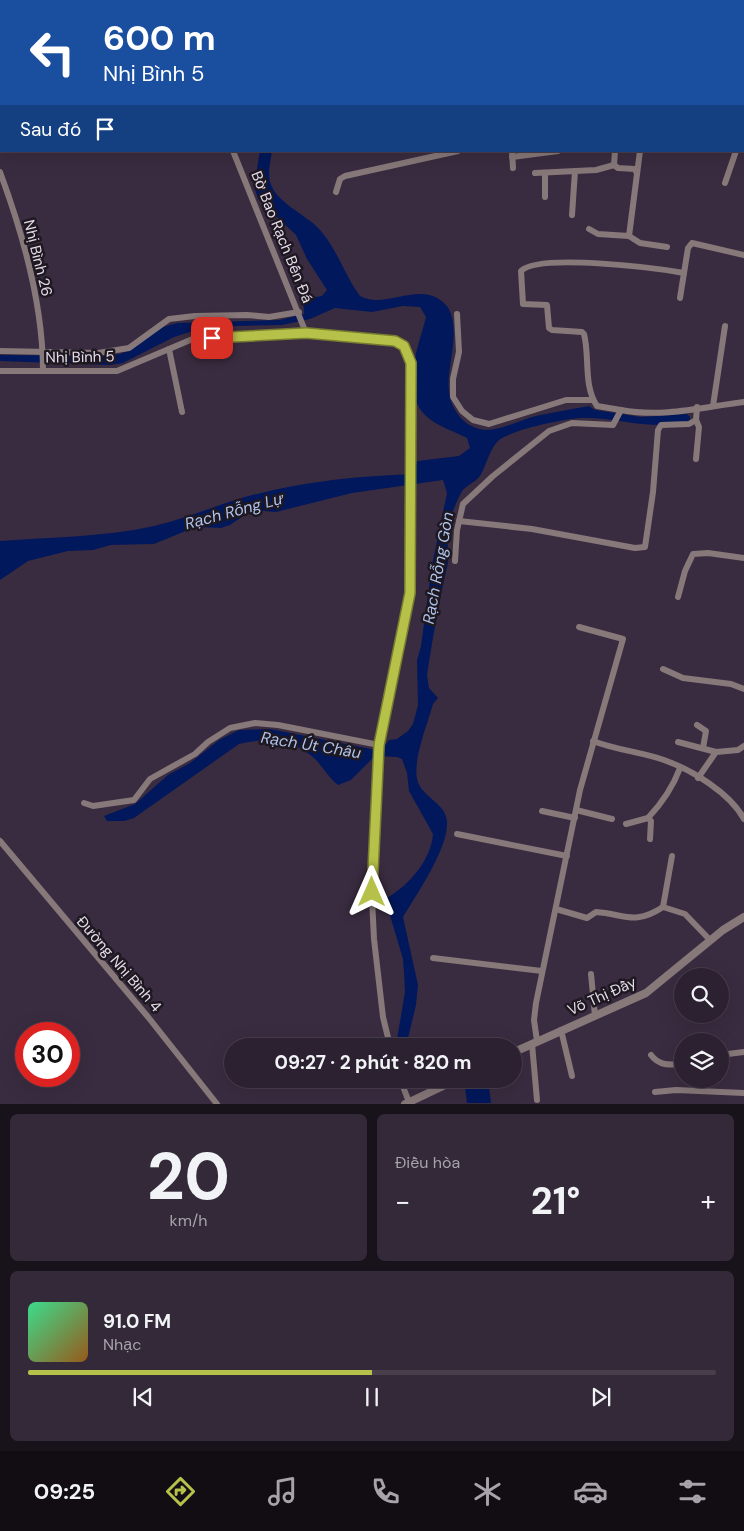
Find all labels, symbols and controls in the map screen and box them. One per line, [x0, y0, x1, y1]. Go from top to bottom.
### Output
text: 600 m [103, 15, 216, 61]
icon: left [20, 20, 85, 85]
text: Nhị Bình 5 [103, 59, 204, 88]
icon: arrive [91, 115, 119, 143]
text: Sau đó [20, 117, 81, 142]
street label: Bờ Bao Rạch Bến Đá [246, 168, 318, 306]
street label: Nhị Bình 26 [19, 218, 57, 298]
pin [191, 317, 233, 359]
icon: arrive [198, 324, 226, 352]
street label: Nhị Bình 5 [45, 346, 115, 368]
water label: Rạch Rỗng Lự [182, 487, 287, 534]
water label: Rạch Rỗng Gòn [418, 510, 458, 626]
water label: Rạch Út Châu [259, 727, 363, 763]
position arrow [345, 865, 397, 917]
street label: Đường Nhị Bình 4 [72, 912, 166, 1016]
map controls [674, 968, 729, 1088]
button: search [674, 968, 729, 1023]
street label: Võ Thị Đầy [564, 972, 640, 1020]
speed limit sign: 30 [15, 1022, 80, 1087]
button: layers [674, 1033, 729, 1088]
text: 09:27 · 2 phút · 820 m [275, 1050, 471, 1075]
text: 20 [147, 1135, 230, 1219]
text: Điều hòa [395, 1152, 460, 1173]
text: 21° [531, 1176, 580, 1226]
text: − [395, 1183, 410, 1220]
text: + [701, 1183, 716, 1220]
text: km/h [170, 1210, 207, 1231]
text: 91.0 FM [103, 1309, 171, 1334]
text: Nhạc [103, 1334, 141, 1355]
icon: previous [129, 1383, 157, 1411]
icon: pause [358, 1383, 386, 1411]
icon: next [587, 1383, 615, 1411]
icon: directions [163, 1474, 198, 1509]
icon: music [265, 1474, 300, 1509]
icon: phone [368, 1474, 403, 1509]
icon: climate [470, 1474, 505, 1509]
icon: car [573, 1474, 608, 1509]
icon: filters [675, 1474, 710, 1509]
text: 09:25 [34, 1477, 95, 1506]

